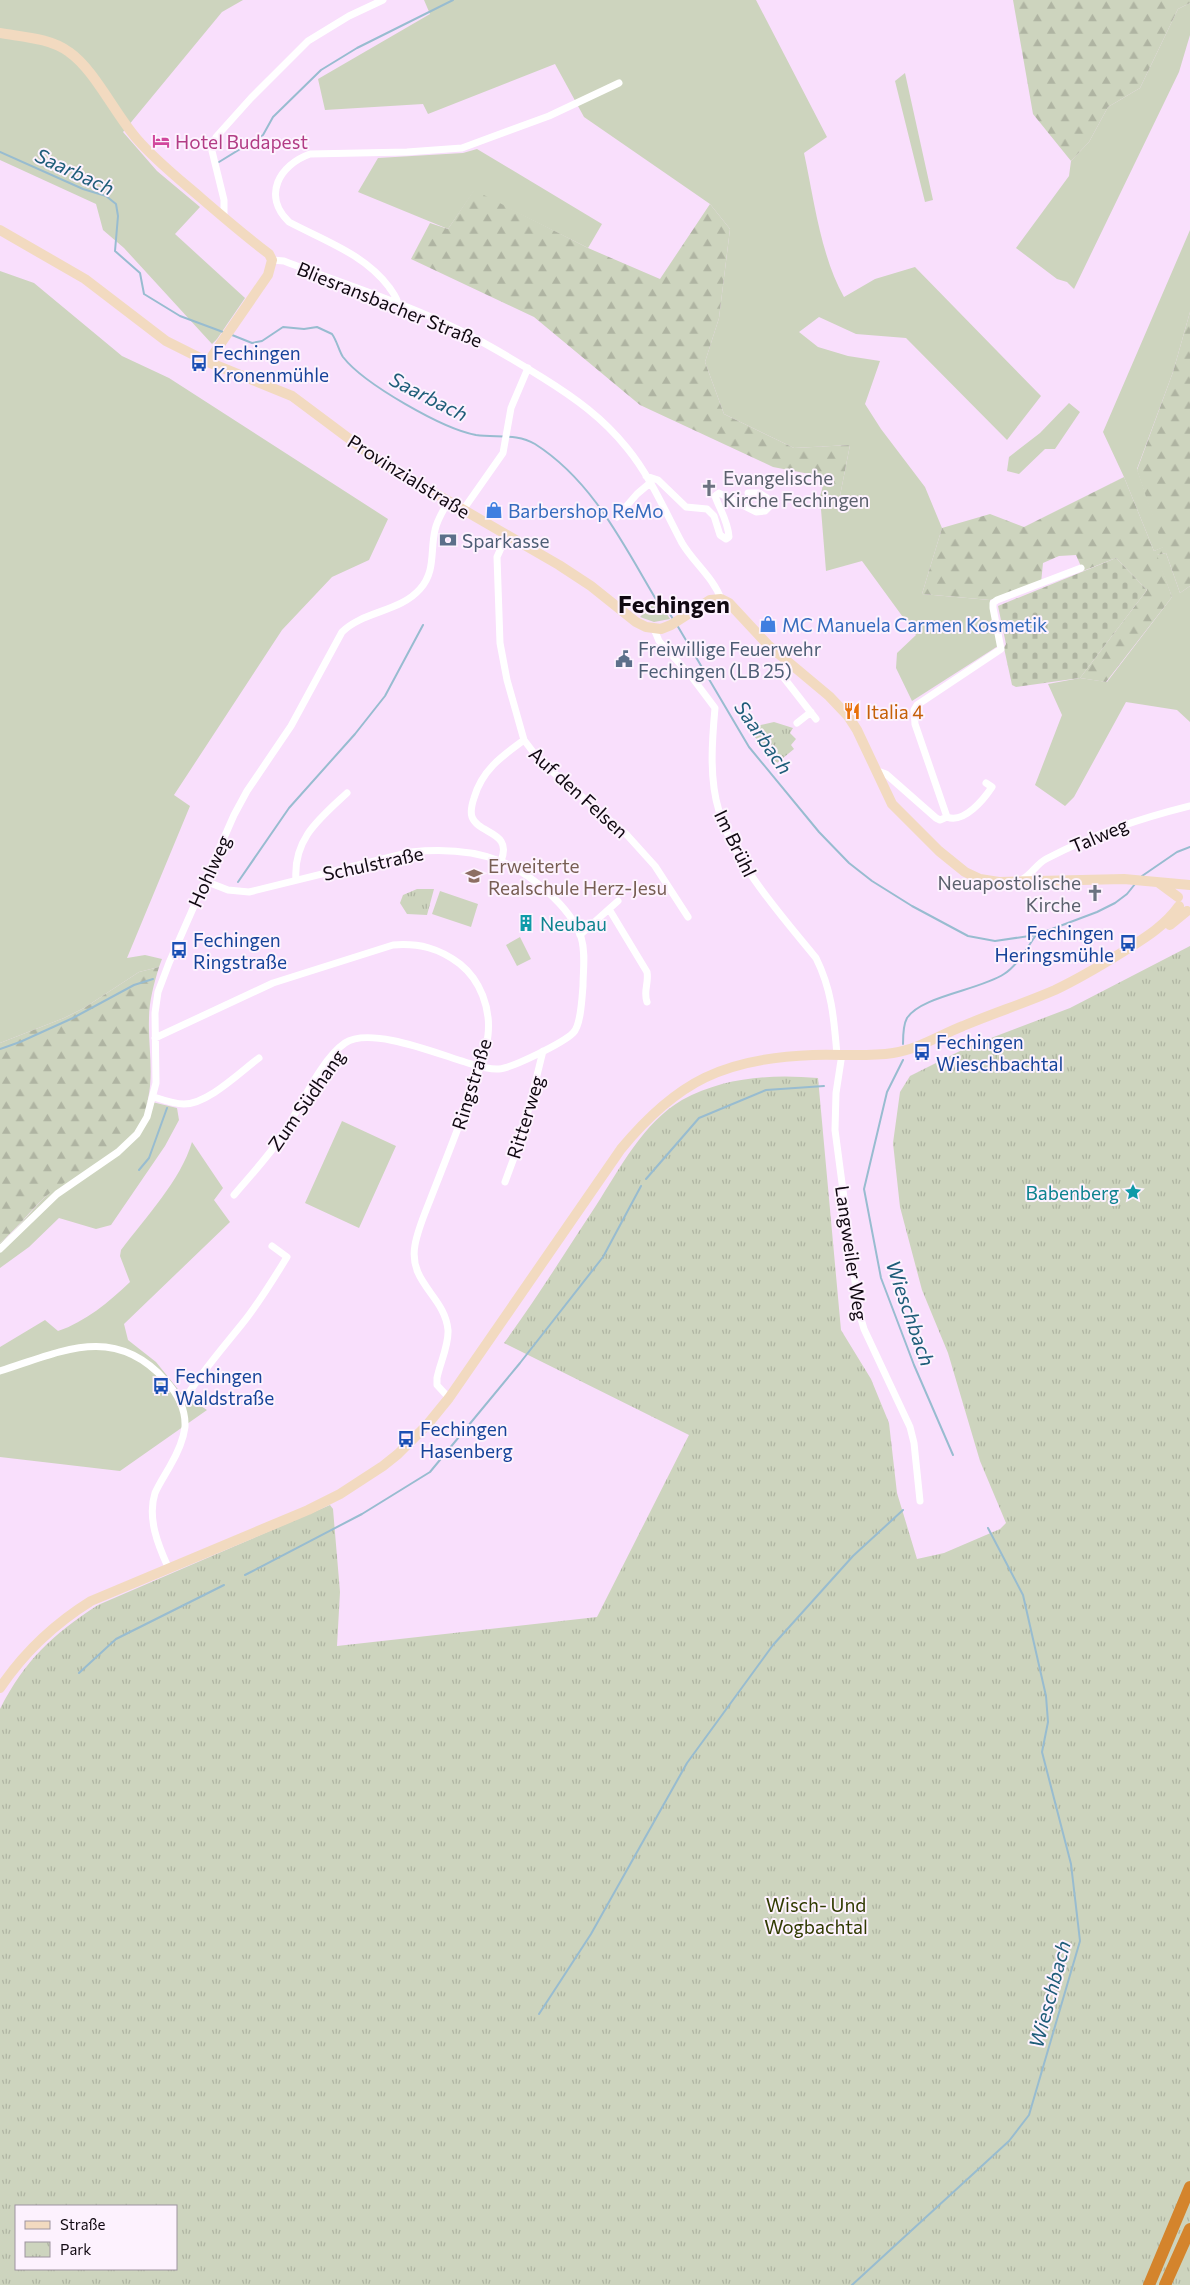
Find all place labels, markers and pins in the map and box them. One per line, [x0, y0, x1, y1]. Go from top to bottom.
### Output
place label: Hotel Budapest [175, 130, 308, 153]
hotel icon: Hotel Budapest [151, 131, 171, 151]
place label: Fechingen Kronenmühle [213, 341, 329, 386]
bus stop icon: Fechingen Kronenmühle [189, 353, 209, 373]
place label: Evangelische Kirche Fechingen [723, 466, 869, 511]
church icon: Evangelische Kirche Fechingen [699, 478, 719, 498]
place label: Barbershop ReMo [508, 499, 664, 522]
shop icon: Barbershop ReMo [484, 500, 504, 520]
place label: Sparkasse [462, 529, 549, 552]
bank icon: Sparkasse [438, 530, 458, 550]
place label: MC Manuela Carmen Kosmetik [782, 613, 1047, 636]
shop icon: MC Manuela Carmen Kosmetik [758, 614, 778, 634]
place label: Freiwillige Feuerwehr Fechingen (LB 25) [638, 637, 822, 682]
public building icon: Freiwillige Feuerwehr Fechingen (LB 25) [614, 649, 634, 669]
place label: Italia 4 [866, 700, 924, 723]
restaurant icon: Italia 4 [842, 701, 862, 721]
place label: Erweiterte Realschule Herz-Jesu [488, 854, 667, 899]
school or university icon: Erweiterte Realschule Herz-Jesu [464, 866, 484, 886]
place label: Neuapostolische Kirche [937, 871, 1081, 916]
church icon: Neuapostolische Kirche [1085, 883, 1105, 903]
place label: Neubau [540, 912, 607, 935]
building icon: Neubau [516, 913, 536, 933]
place label: Fechingen Heringsmühle [995, 921, 1114, 966]
place label: Fechingen Ringstraße [193, 928, 287, 973]
bus stop icon: Fechingen Heringsmühle [1118, 933, 1138, 953]
bus stop icon: Fechingen Ringstraße [169, 940, 189, 960]
place label: Fechingen Wieschbachtal [936, 1030, 1063, 1075]
bus stop icon: Fechingen Wieschbachtal [912, 1042, 932, 1062]
place label: Babenberg [1026, 1181, 1119, 1204]
place icon: Babenberg [1123, 1182, 1143, 1202]
place label: Fechingen Waldstraße [175, 1364, 274, 1409]
bus stop icon: Fechingen Waldstraße [151, 1376, 171, 1396]
place label: Fechingen Hasenberg [420, 1417, 513, 1462]
bus stop icon: Fechingen Hasenberg [396, 1429, 416, 1449]

